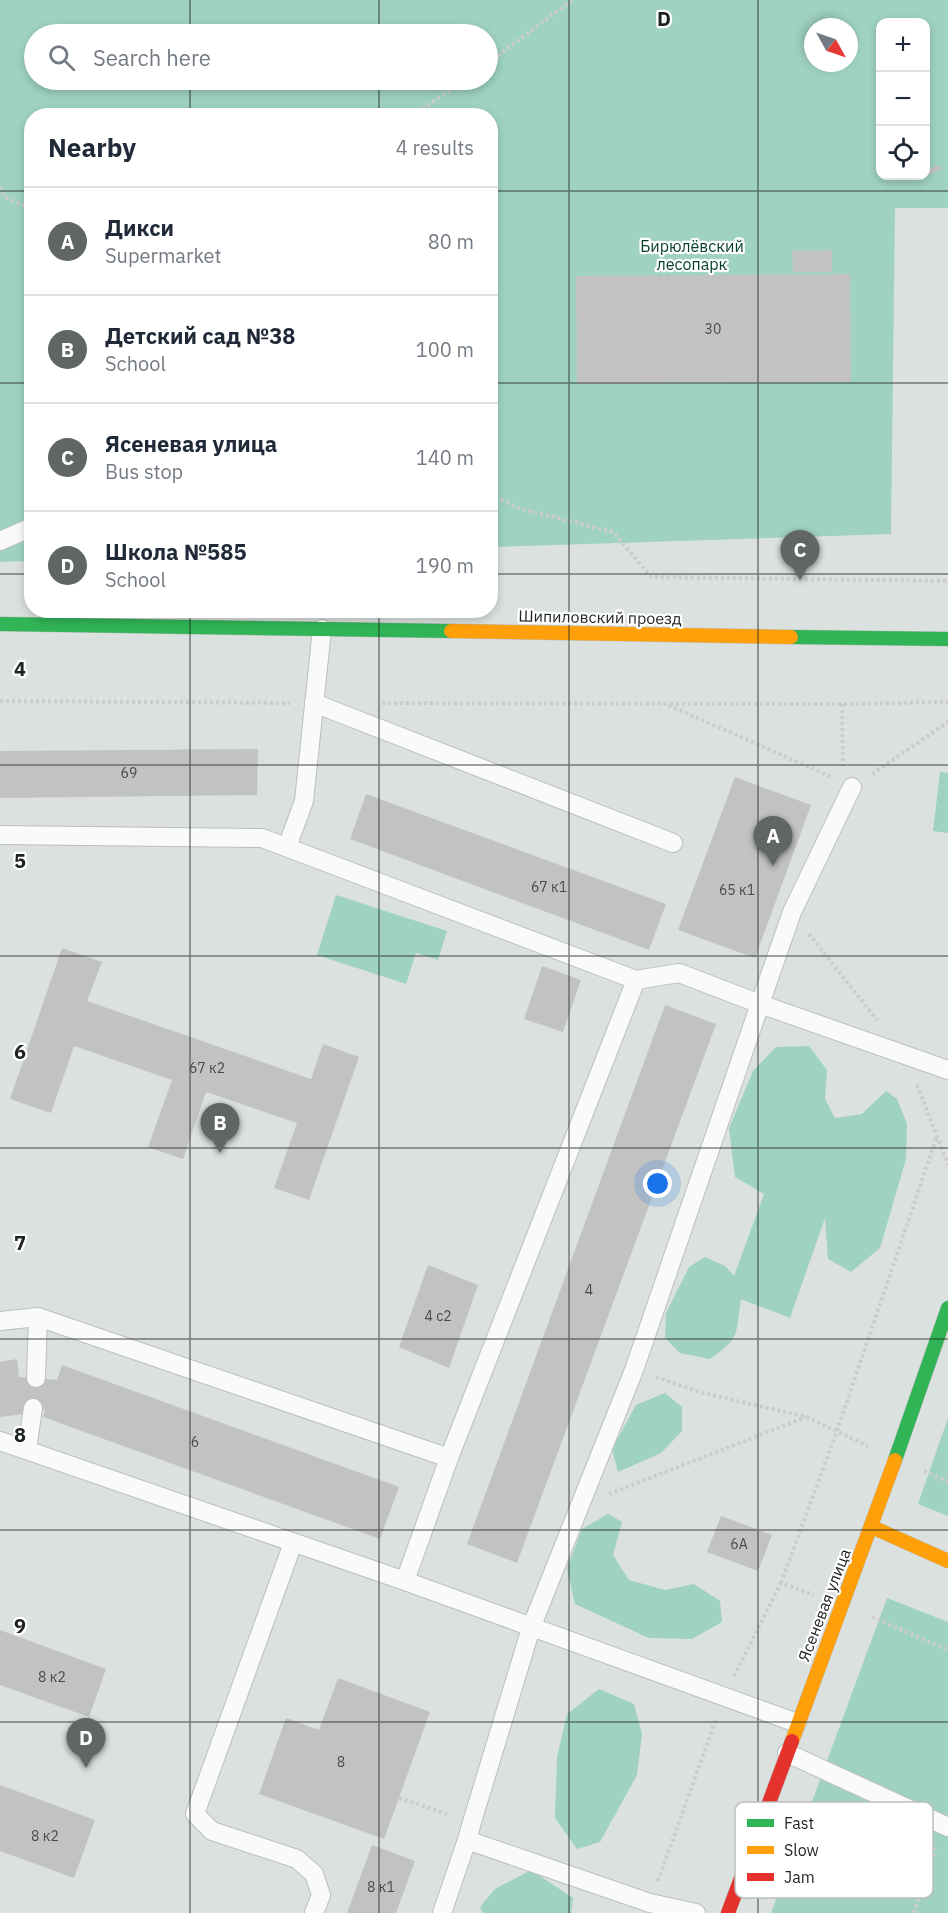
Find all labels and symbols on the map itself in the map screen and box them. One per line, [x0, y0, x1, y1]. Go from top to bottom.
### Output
text: D [657, 5, 671, 32]
north arrow [804, 18, 858, 72]
park label: Бирюлёвский лесопарк [640, 236, 744, 274]
house number: 30 [705, 320, 721, 338]
pin: C [780, 530, 820, 580]
street label: Шипиловский проезд [518, 606, 682, 628]
text: 4 [14, 655, 26, 682]
house number: 69 [121, 764, 137, 782]
pin: A [754, 816, 792, 866]
text: 5 [14, 847, 26, 874]
house number: 67 к1 [531, 878, 567, 896]
house number: 65 к1 [719, 881, 755, 899]
text: 6 [14, 1038, 26, 1065]
house number: 67 к2 [189, 1059, 225, 1077]
pin: B [200, 1104, 240, 1153]
your location [643, 1169, 672, 1198]
text: 7 [14, 1229, 26, 1256]
house number: 4 [585, 1281, 593, 1299]
house number: 4 с2 [424, 1307, 452, 1325]
text: 8 [14, 1421, 26, 1448]
house number: 6 [191, 1433, 199, 1451]
house number: 6А [730, 1535, 748, 1553]
street label: Ясеневая улица [793, 1545, 855, 1664]
text: 9 [14, 1612, 26, 1639]
house number: 8 к2 [38, 1668, 66, 1686]
pin: D [66, 1718, 106, 1768]
house number: 8 [337, 1753, 345, 1771]
legend [735, 1802, 933, 1898]
text: Fast [784, 1813, 814, 1833]
house number: 8 к2 [31, 1827, 59, 1845]
text: Slow [784, 1840, 819, 1860]
text: Jam [784, 1867, 815, 1887]
house number: 8 к1 [367, 1878, 395, 1896]

